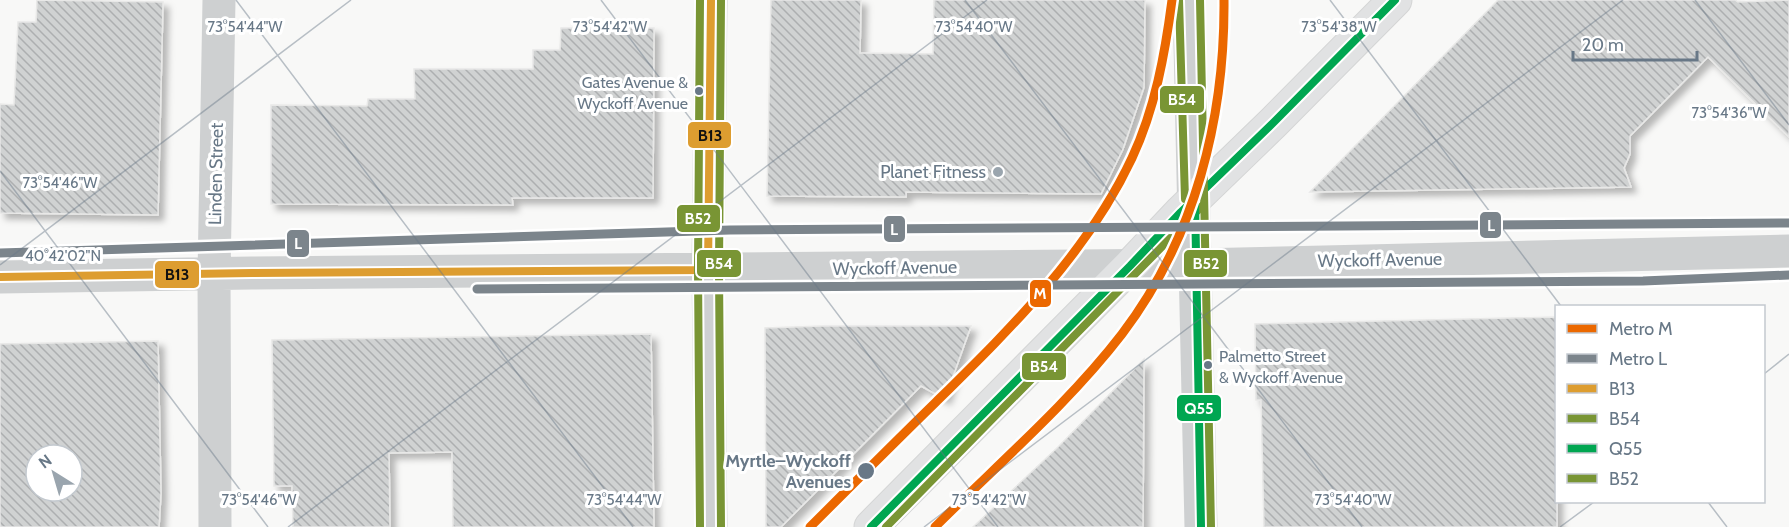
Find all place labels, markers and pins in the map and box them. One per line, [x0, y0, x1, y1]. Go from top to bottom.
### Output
place label: Gates Avenue & Wyckoff Avenue [577, 73, 688, 113]
marker: Gates Avenue & Wyckoff Avenue [693, 85, 705, 97]
place label: Planet Fitness [880, 161, 986, 183]
marker: Planet Fitness [991, 165, 1005, 179]
place label: Palmetto Street & Wyckoff Avenue [1219, 347, 1343, 387]
marker: Palmetto Street & Wyckoff Avenue [1202, 359, 1214, 371]
place label: Myrtle–Wyckoff Avenues [725, 450, 851, 493]
marker: Myrtle–Wyckoff Avenues [856, 461, 876, 481]

